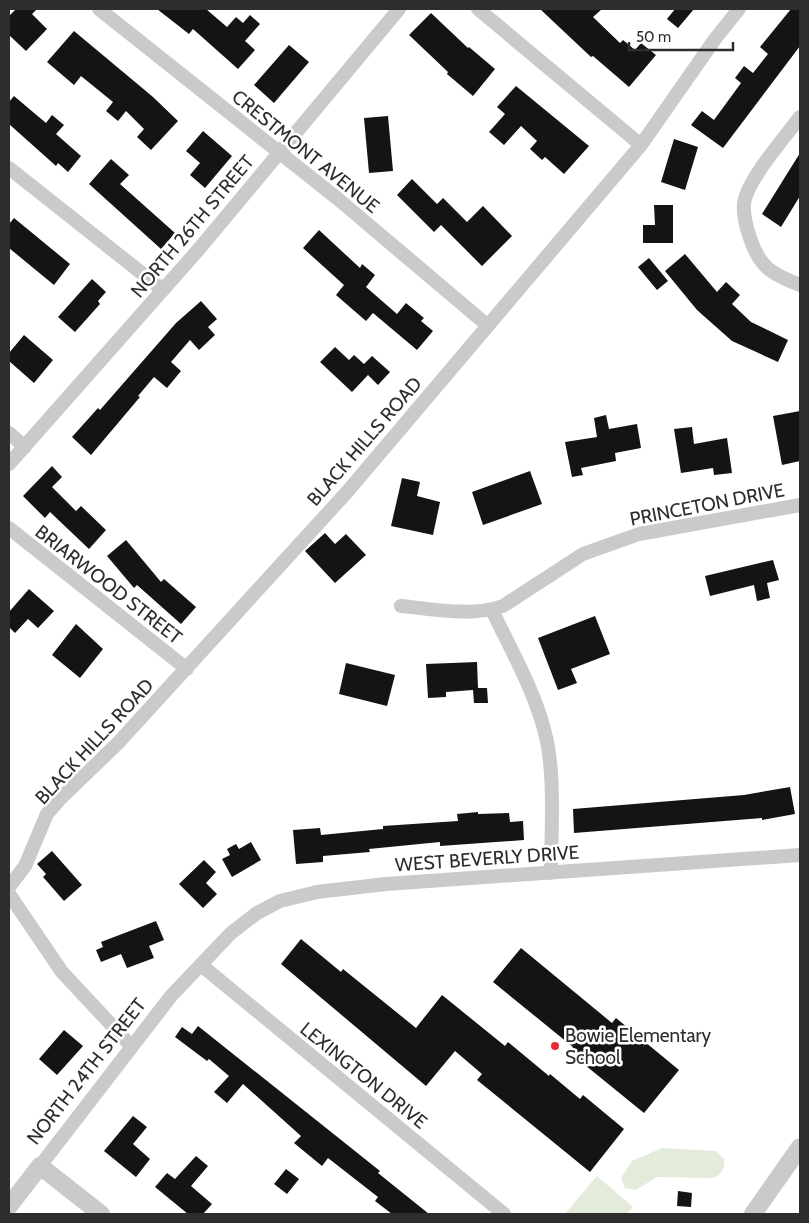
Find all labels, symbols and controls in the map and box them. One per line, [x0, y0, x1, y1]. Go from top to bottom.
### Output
scale bar [629, 20, 733, 52]
text: 50 m [636, 28, 671, 46]
street label: CRESTMONT AVENUE [227, 85, 384, 218]
street label: NORTH 26TH STREET [126, 150, 259, 302]
street label: BLACK HILLS ROAD [302, 372, 427, 510]
street label: PRINCETON DRIVE [628, 478, 786, 531]
street label: BRIARWOOD STREET [31, 520, 187, 649]
street label: BLACK HILLS ROAD [30, 674, 159, 809]
street label: WEST BEVERLY DRIVE [394, 841, 580, 876]
street label: NORTH 24TH STREET [22, 994, 151, 1149]
street label: LEXINGTON DRIVE [296, 1017, 432, 1134]
place label: Bowie Elementary School [565, 1024, 712, 1069]
marker: Bowie Elementary School [549, 1040, 561, 1052]

